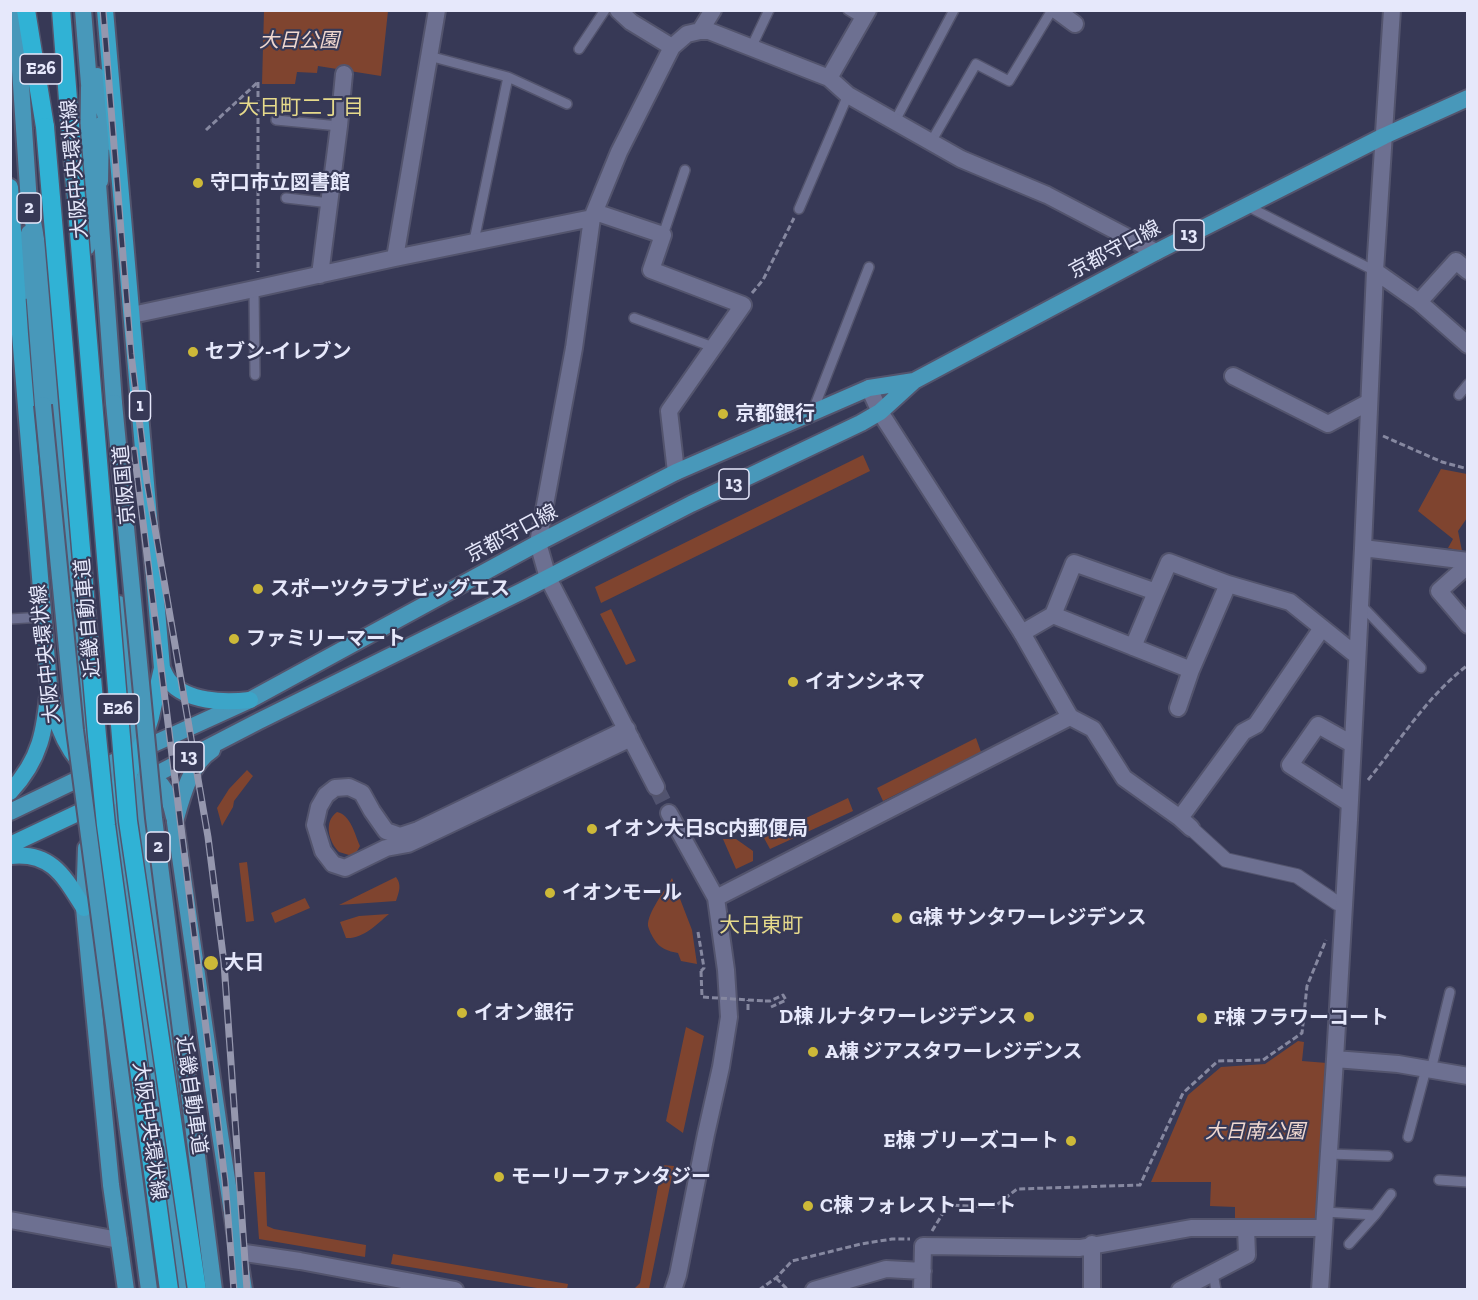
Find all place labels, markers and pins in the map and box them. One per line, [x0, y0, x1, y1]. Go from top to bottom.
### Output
place label: 守口市立図書館 [210, 171, 350, 195]
marker: 守口市立図書館 [191, 176, 205, 190]
place label: セブン-イレブン [205, 340, 351, 364]
marker: セブン-イレブン [186, 345, 200, 359]
place label: 京都銀行 [735, 402, 815, 426]
marker: 京都銀行 [716, 407, 730, 421]
place label: スポーツクラブビッグエス [270, 577, 510, 601]
marker: スポーツクラブビッグエス [251, 582, 265, 596]
place label: ファミリーマート [246, 627, 406, 651]
marker: ファミリーマート [227, 632, 241, 646]
place label: イオンシネマ [805, 670, 925, 694]
marker: イオンシネマ [786, 675, 800, 689]
place label: イオン大日SC内郵便局 [604, 817, 808, 841]
marker: イオン大日SC内郵便局 [585, 822, 599, 836]
place label: イオンモール [562, 881, 682, 905]
marker: イオンモール [543, 886, 557, 900]
place label: G棟 サンタワーレジデンス [909, 906, 1146, 930]
marker: G棟 サンタワーレジデンス [890, 911, 904, 925]
place label: 大日 [224, 951, 264, 975]
marker: 大日 [202, 954, 220, 972]
place label: イオン銀行 [474, 1001, 574, 1025]
place label: D棟 ルナタワーレジデンス [779, 1005, 1017, 1029]
marker: イオン銀行 [455, 1006, 469, 1020]
place label: F棟 フラワーコート [1214, 1006, 1389, 1030]
marker: D棟 ルナタワーレジデンス [1022, 1010, 1036, 1024]
marker: F棟 フラワーコート [1195, 1011, 1209, 1025]
place label: A棟 ジアスタワーレジデンス [825, 1040, 1082, 1064]
marker: A棟 ジアスタワーレジデンス [806, 1045, 820, 1059]
place label: E棟 ブリーズコート [883, 1129, 1059, 1153]
marker: E棟 ブリーズコート [1064, 1134, 1078, 1148]
place label: モーリーファンタジー [511, 1165, 711, 1189]
marker: モーリーファンタジー [492, 1170, 506, 1184]
place label: C棟 フォレストコート [820, 1194, 1017, 1218]
marker: C棟 フォレストコート [801, 1199, 815, 1213]

